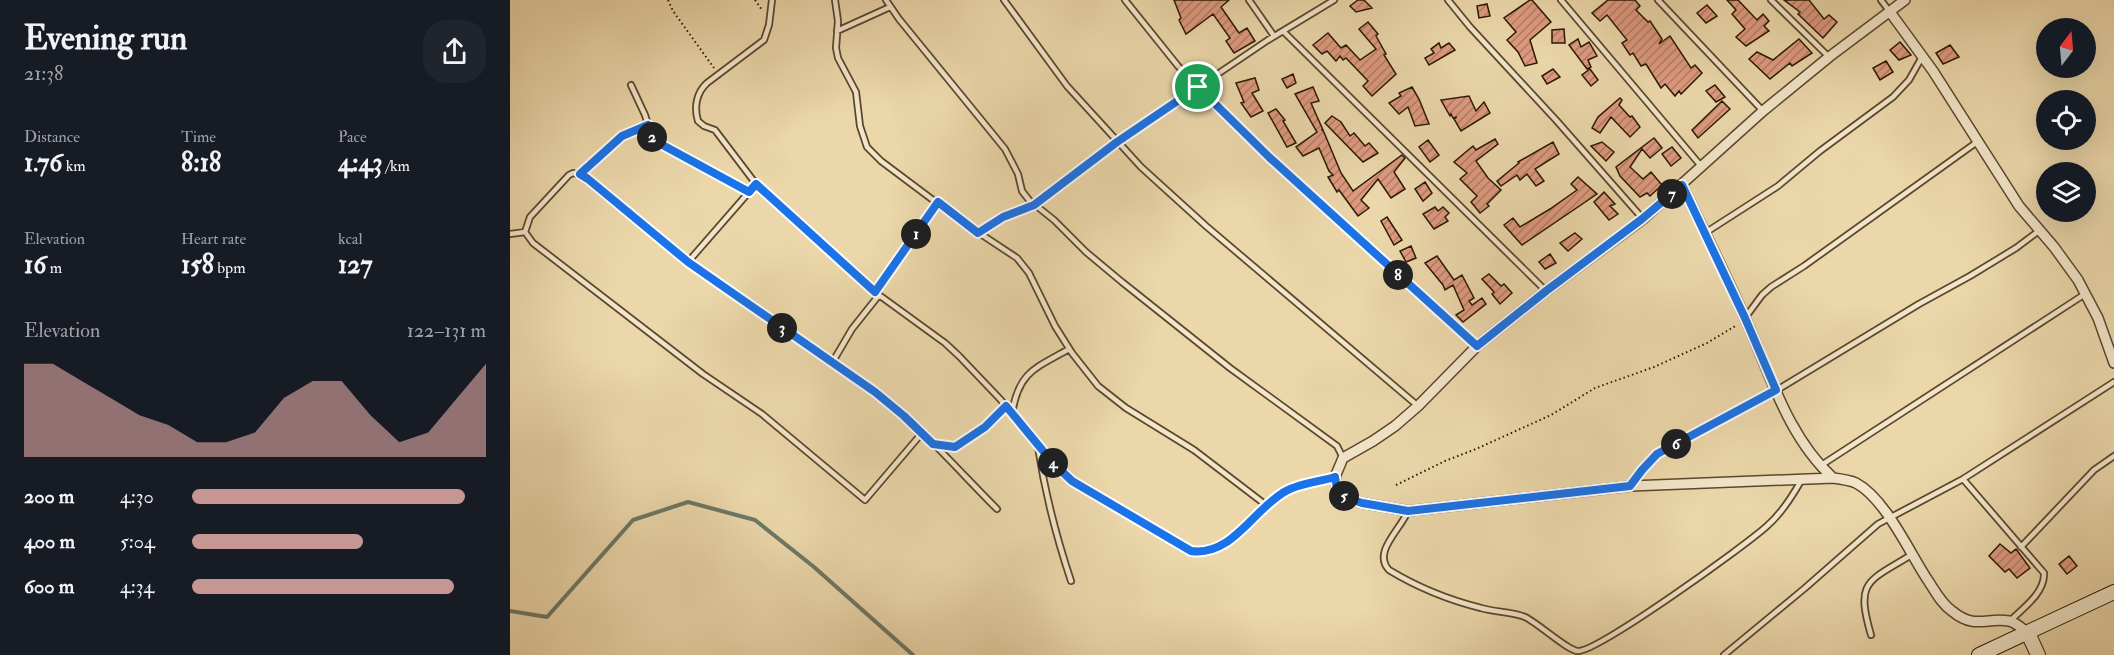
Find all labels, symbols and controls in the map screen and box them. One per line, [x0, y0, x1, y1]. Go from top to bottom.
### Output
text: Evening run [24, 18, 187, 59]
north arrow [2036, 18, 2096, 78]
map controls [2036, 18, 2096, 222]
button: share [423, 20, 486, 83]
text: 21:38 [24, 61, 63, 86]
pin [1172, 61, 1223, 112]
icon: arrive [1181, 70, 1214, 103]
button: locate [2036, 90, 2096, 150]
pin: 2 [637, 122, 667, 152]
text: Distance [24, 127, 80, 147]
text: Time [181, 127, 216, 147]
text: Pace [338, 127, 367, 147]
text: 2 [648, 127, 656, 147]
text: 1.76 [24, 147, 62, 179]
text: 8:18 [181, 147, 221, 179]
text: 4:43 [338, 147, 382, 179]
text: km [62, 156, 86, 176]
text: /km [382, 156, 410, 176]
button: layers [2036, 162, 2096, 222]
pin: 7 [1657, 179, 1687, 209]
text: 7 [1668, 184, 1676, 204]
pin: 1 [901, 219, 931, 249]
text: 1 [913, 224, 919, 244]
text: Elevation [24, 229, 85, 249]
text: Heart rate [181, 229, 246, 249]
text: kcal [338, 229, 363, 249]
text: 16 [24, 249, 46, 281]
text: 158 [181, 249, 214, 281]
text: 127 [338, 249, 372, 281]
text: m [46, 258, 62, 278]
text: bpm [214, 258, 246, 278]
pin: 8 [1383, 260, 1413, 290]
text: 8 [1394, 265, 1402, 285]
pin: 3 [767, 313, 797, 343]
text: Elevation [24, 318, 100, 343]
text: 122–131 m [407, 318, 486, 343]
text: 3 [779, 318, 785, 338]
pin: 6 [1661, 429, 1691, 459]
text: 6 [1672, 434, 1680, 454]
pin: 4 [1038, 448, 1068, 478]
text: 4 [1049, 453, 1057, 473]
pin: 5 [1329, 481, 1359, 511]
text: 200 m [24, 484, 74, 509]
text: 4:30 [120, 484, 154, 509]
text: 5 [1340, 486, 1348, 506]
text: 400 m [24, 529, 75, 554]
text: 5:04 [120, 529, 155, 554]
text: 600 m [24, 574, 74, 599]
text: 4:34 [120, 574, 154, 599]

